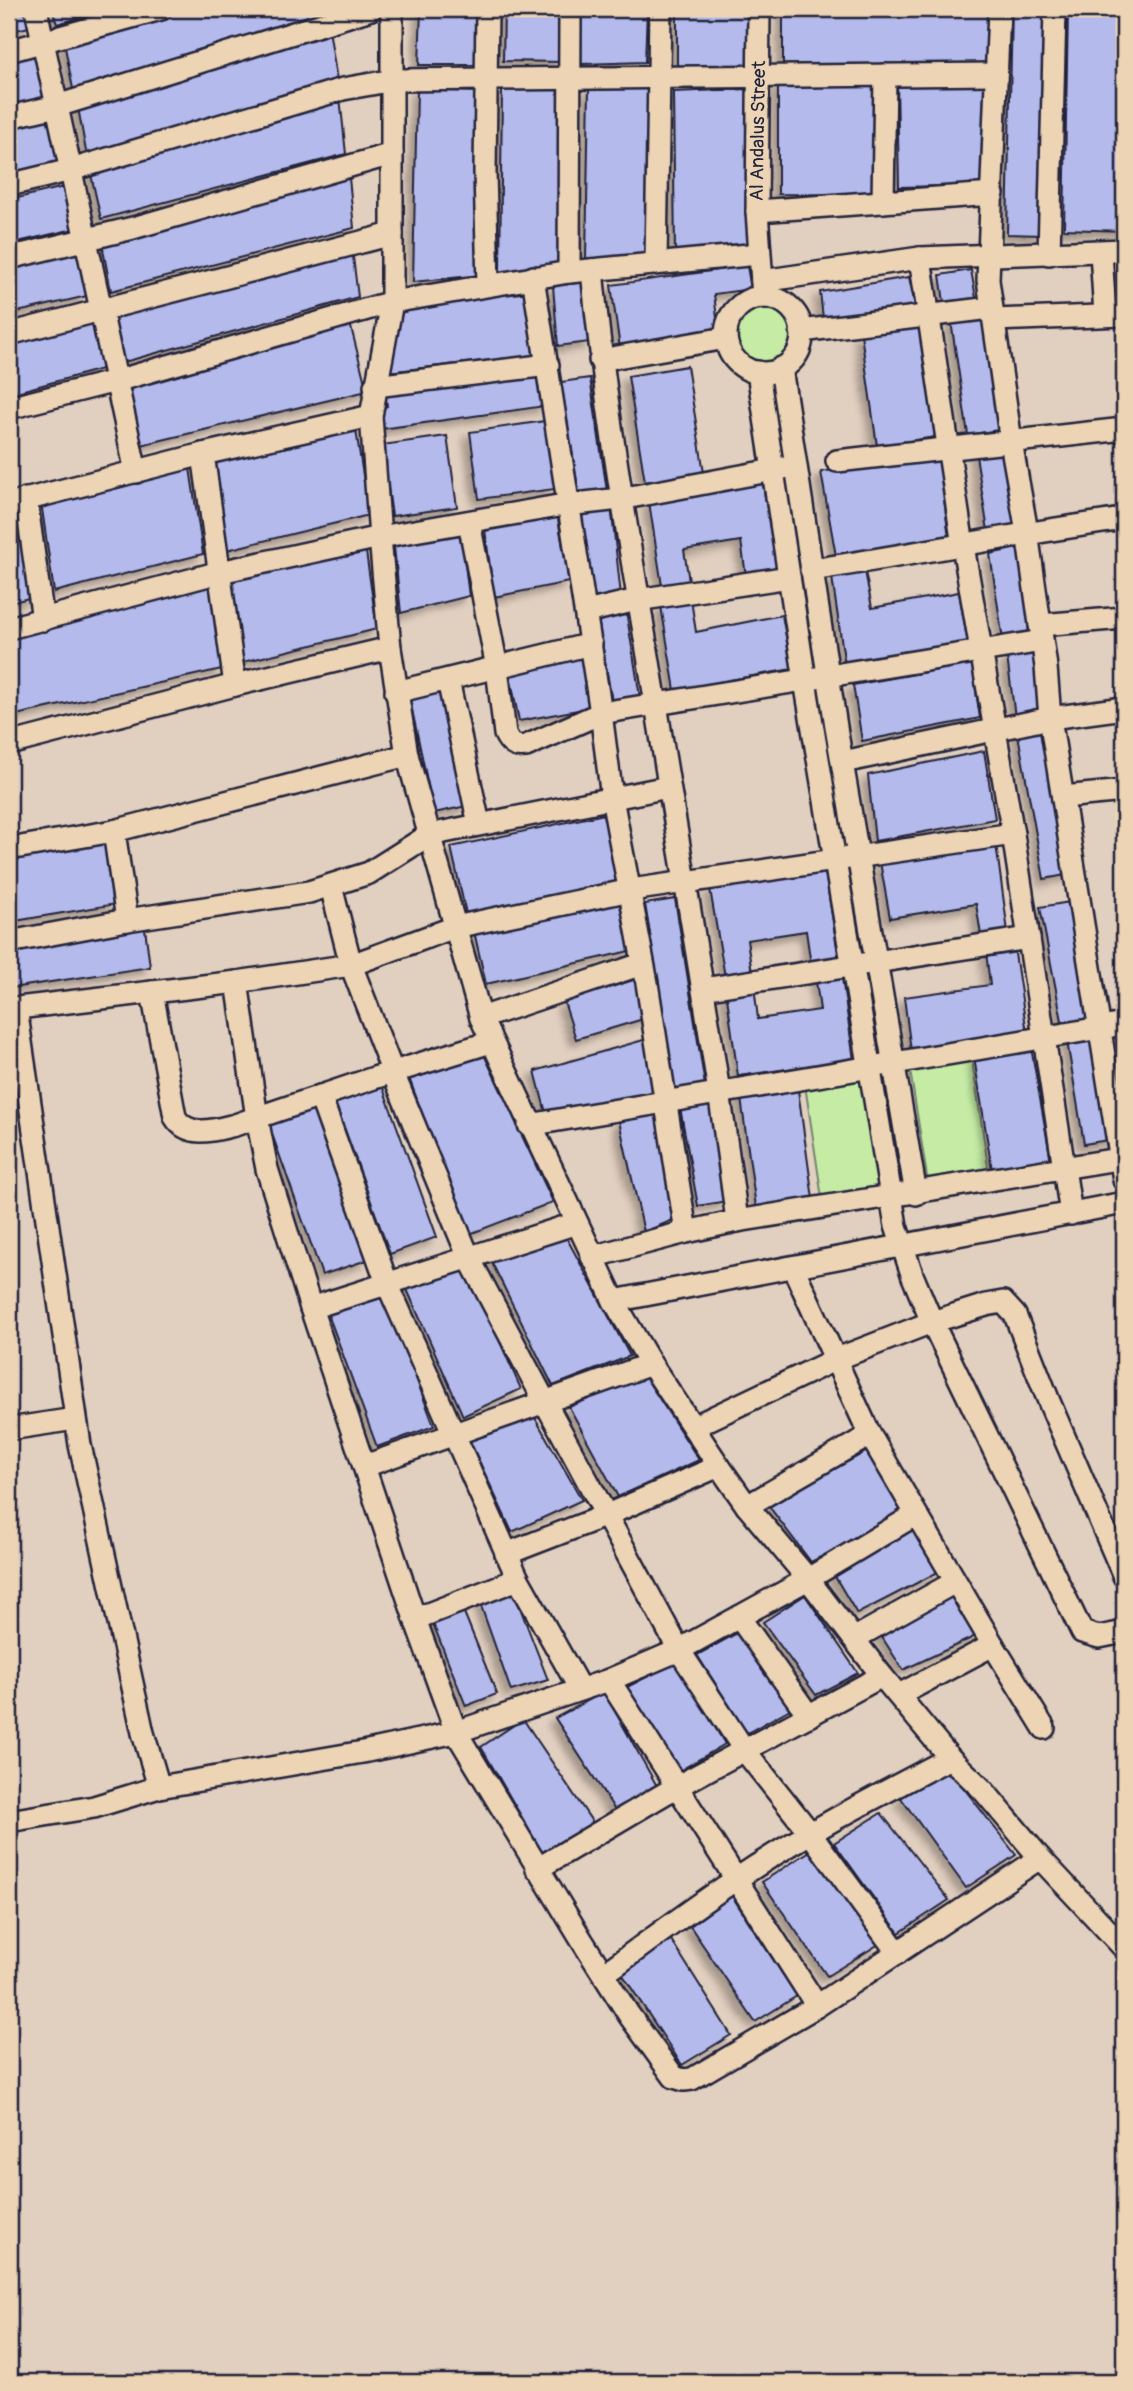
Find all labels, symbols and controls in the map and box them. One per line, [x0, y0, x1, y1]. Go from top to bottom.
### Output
street label: Al Andalus Street [745, 60, 771, 201]

